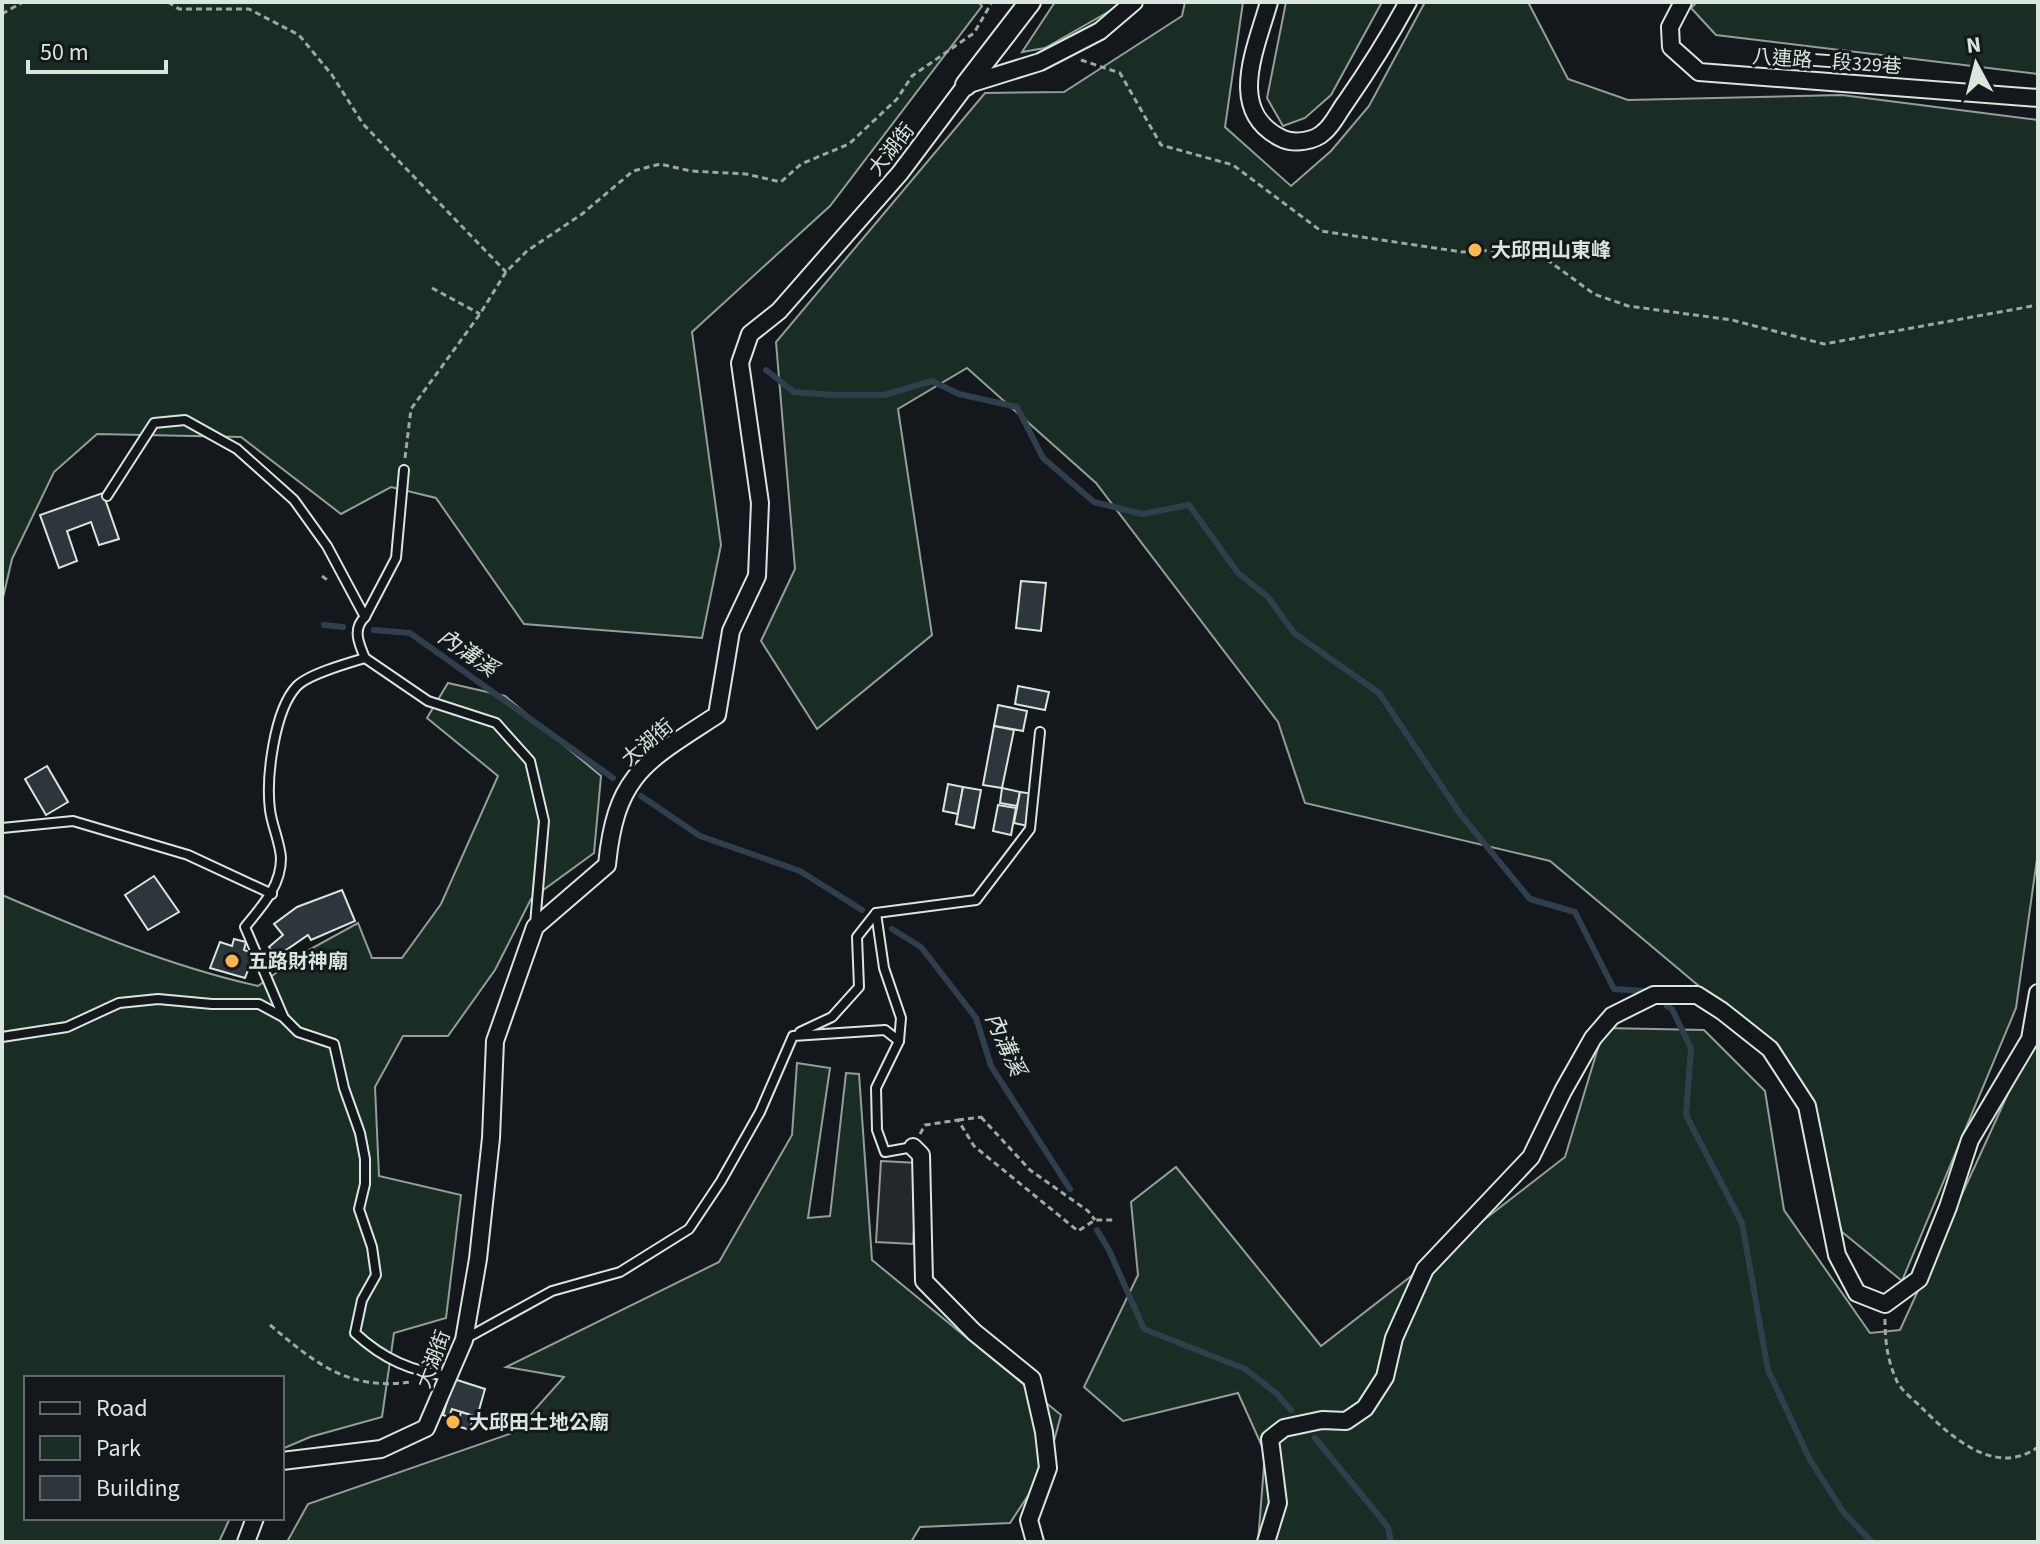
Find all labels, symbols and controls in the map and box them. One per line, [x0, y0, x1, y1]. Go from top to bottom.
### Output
scale bar [28, 24, 166, 74]
north arrow [1936, 24, 2016, 104]
text: N [1964, 28, 1983, 62]
text: 50 m [40, 35, 89, 70]
street label: 八連路二段329巷 [1751, 43, 1903, 81]
street label: 大湖街 [862, 117, 921, 182]
place label: 大邱田山東峰 [1491, 237, 1611, 265]
marker: 大邱田山東峰 [1466, 241, 1484, 259]
water label: 內溝溪 [431, 621, 506, 687]
street label: 大湖街 [616, 713, 680, 773]
place label: 五路財神廟 [248, 948, 348, 976]
marker: 五路財神廟 [223, 952, 241, 970]
water label: 內溝溪 [977, 1008, 1034, 1084]
street label: 大湖街 [410, 1326, 458, 1392]
legend [24, 1376, 284, 1520]
text: Road [96, 1391, 148, 1426]
place label: 大邱田土地公廟 [469, 1409, 609, 1437]
marker: 大邱田土地公廟 [444, 1413, 462, 1431]
text: Park [96, 1431, 141, 1466]
text: Building [96, 1471, 180, 1506]

